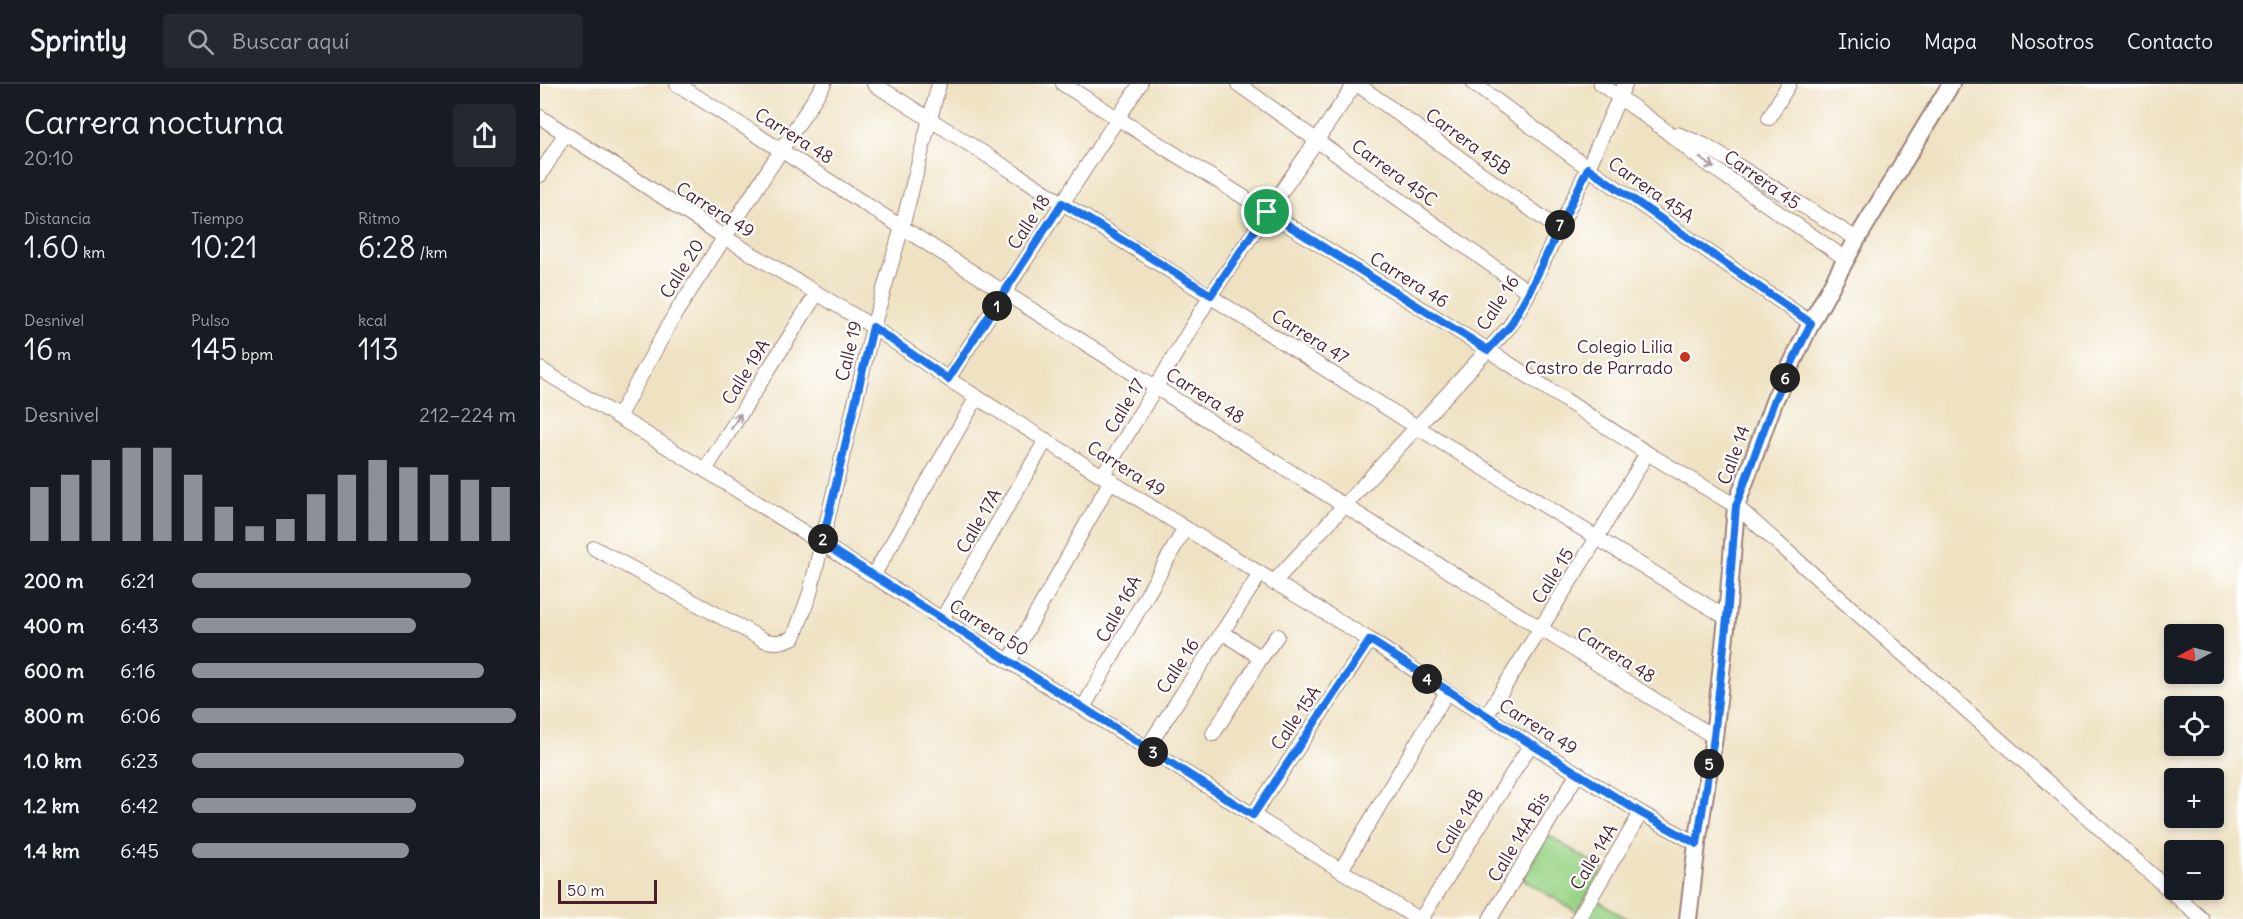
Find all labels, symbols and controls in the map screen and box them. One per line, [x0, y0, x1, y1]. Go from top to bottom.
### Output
search box [163, 14, 583, 68]
text: Sprintly [30, 23, 127, 59]
icon: search [184, 25, 217, 58]
text: Buscar aquí [232, 27, 349, 55]
text: Inicio [1838, 28, 1891, 55]
text: Mapa [1924, 28, 1977, 55]
text: Nosotros [2010, 28, 2094, 55]
text: Contacto [2127, 28, 2213, 55]
text: Carrera nocturna [24, 101, 284, 143]
street label: Carrera 48 [751, 102, 838, 169]
street label: Carrera 45B [1421, 103, 1516, 180]
button: share [453, 104, 516, 167]
street label: Carrera 45C [1347, 134, 1442, 211]
text: 20:10 [24, 145, 74, 170]
street label: Carrera 45 [1720, 145, 1805, 214]
street label: Carrera 45A [1604, 152, 1699, 228]
one-way arrow [1698, 157, 1714, 169]
street label: Carrera 49 [672, 176, 759, 243]
pin [1241, 186, 1292, 237]
street label: Calle 18 [1002, 190, 1055, 254]
icon: arrive [1250, 195, 1283, 228]
text: Distancia [24, 208, 91, 228]
text: Tiempo [191, 208, 244, 228]
text: Ritmo [358, 208, 400, 228]
pin: 7 [1545, 210, 1575, 240]
text: 7 [1556, 215, 1564, 235]
text: 1.60 [24, 228, 79, 266]
text: 10:21 [191, 228, 258, 266]
text: 6:28 [358, 228, 416, 266]
street label: Calle 20 [654, 235, 709, 303]
text: km [79, 242, 105, 262]
text: /km [416, 242, 448, 262]
street label: Carrera 46 [1366, 246, 1453, 313]
street label: Calle 16 [1471, 271, 1524, 335]
pin: 1 [982, 291, 1012, 321]
text: 1 [994, 296, 1000, 316]
street label: Carrera 47 [1267, 304, 1353, 369]
text: Desnivel [24, 310, 84, 330]
text: Pulso [191, 310, 230, 330]
text: kcal [358, 310, 387, 330]
street label: Calle 19 [830, 318, 867, 384]
text: 16 [24, 330, 53, 368]
text: 145 [191, 330, 238, 368]
text: 113 [358, 330, 399, 368]
street label: Calle 19A [716, 335, 775, 409]
place label: Colegio Lilia Castro de Parrado [1525, 335, 1673, 379]
text: m [53, 344, 71, 364]
text: bpm [238, 344, 273, 364]
marker: Colegio Lilia Castro de Parrado [1678, 350, 1692, 364]
street label: Carrera 48 [1162, 362, 1249, 429]
pin: 6 [1770, 363, 1800, 393]
text: 6 [1780, 368, 1790, 388]
street label: Calle 17 [1099, 374, 1150, 437]
text: Desnivel [24, 402, 99, 427]
text: 212–224 m [419, 402, 516, 427]
one-way arrow [730, 412, 743, 429]
street label: Calle 14 [1712, 422, 1755, 488]
street label: Carrera 49 [1083, 435, 1170, 502]
street label: Calle 17A [951, 484, 1006, 557]
pin: 2 [808, 524, 838, 554]
text: 2 [819, 529, 827, 549]
street label: Calle 15 [1527, 544, 1579, 608]
text: 200 m [24, 568, 84, 593]
text: 6:21 [120, 568, 155, 593]
street label: Calle 16A [1091, 571, 1146, 646]
street label: Carrera 50 [945, 594, 1033, 661]
text: 400 m [24, 613, 84, 638]
text: 6:43 [120, 613, 159, 638]
street label: Carrera 48 [1573, 621, 1660, 688]
north arrow [2164, 624, 2224, 684]
map controls [2164, 624, 2224, 900]
street label: Calle 16 [1151, 634, 1204, 698]
text: 600 m [24, 658, 84, 683]
text: 6:16 [120, 658, 156, 683]
pin: 4 [1412, 664, 1442, 694]
text: 4 [1422, 669, 1432, 689]
street label: Calle 15A [1266, 681, 1326, 754]
street label: Carrera 49 [1495, 693, 1582, 760]
button: locate [2164, 696, 2224, 756]
text: 800 m [24, 703, 84, 728]
text: 6:06 [120, 703, 161, 728]
pin: 3 [1138, 737, 1168, 767]
text: 3 [1148, 742, 1158, 762]
text: 1.0 km [24, 748, 82, 773]
text: 6:23 [120, 748, 158, 773]
pin: 5 [1694, 749, 1724, 779]
text: 5 [1704, 754, 1714, 774]
button: + [2164, 768, 2224, 828]
street label: Calle 14B [1430, 785, 1489, 859]
street label: Calle 14A Bis [1483, 787, 1555, 886]
text: 1.2 km [24, 793, 80, 818]
text: 6:42 [120, 793, 159, 818]
street label: Calle 14A [1565, 819, 1622, 894]
text: 1.4 km [24, 838, 80, 863]
text: 6:45 [120, 838, 159, 863]
button: − [2164, 840, 2224, 900]
scale bar [558, 877, 657, 904]
text: 50 m [567, 880, 605, 900]

